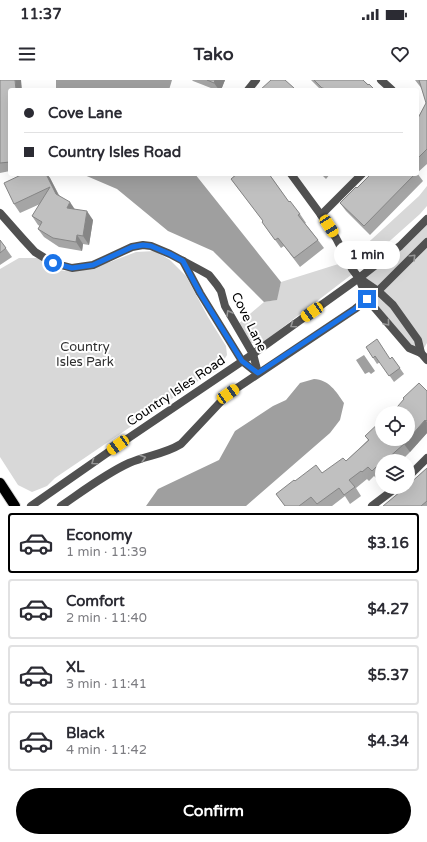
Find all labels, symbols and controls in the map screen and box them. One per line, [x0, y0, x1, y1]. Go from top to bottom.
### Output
text: 11:37 [20, 5, 62, 23]
icon: menu [16, 43, 38, 65]
text: Tako [193, 43, 234, 65]
icon: heart [389, 43, 411, 65]
text: Cove Lane [48, 104, 122, 122]
text: Country Isles Road [48, 143, 181, 161]
car [317, 213, 341, 239]
callout: 1 min [334, 241, 400, 269]
text: 1 min [350, 247, 384, 263]
route start [44, 254, 62, 272]
one-way arrow [408, 254, 416, 262]
street label: Cove Lane [228, 290, 270, 354]
route end [358, 290, 376, 308]
car [299, 300, 325, 324]
one-way arrow [227, 310, 234, 317]
one-way arrow [382, 318, 389, 325]
one-way arrow [291, 320, 298, 327]
park label: Country Isles Park [56, 339, 114, 370]
street label: Country Isles Road [124, 352, 228, 430]
car [215, 382, 241, 406]
map controls [375, 406, 415, 494]
button: locate [375, 406, 415, 446]
car [105, 433, 131, 457]
one-way arrow [139, 454, 146, 463]
button: layers [375, 454, 415, 494]
one-way arrow [91, 457, 98, 465]
icon: car [18, 525, 54, 561]
text: Economy [66, 526, 132, 544]
text: $3.16 [368, 534, 409, 552]
text: 1 min · 11:39 [66, 544, 147, 560]
icon: car [18, 591, 54, 627]
text: Comfort [66, 592, 125, 610]
text: $4.27 [368, 600, 409, 618]
text: 2 min · 11:40 [66, 610, 147, 626]
icon: car [18, 657, 54, 693]
text: XL [66, 658, 85, 676]
text: $5.37 [368, 666, 409, 684]
text: 3 min · 11:41 [66, 676, 147, 692]
icon: car [18, 723, 54, 759]
text: Black [66, 724, 105, 742]
text: $4.34 [368, 732, 409, 750]
text: 4 min · 11:42 [66, 742, 147, 758]
button: Confirm [16, 788, 411, 834]

